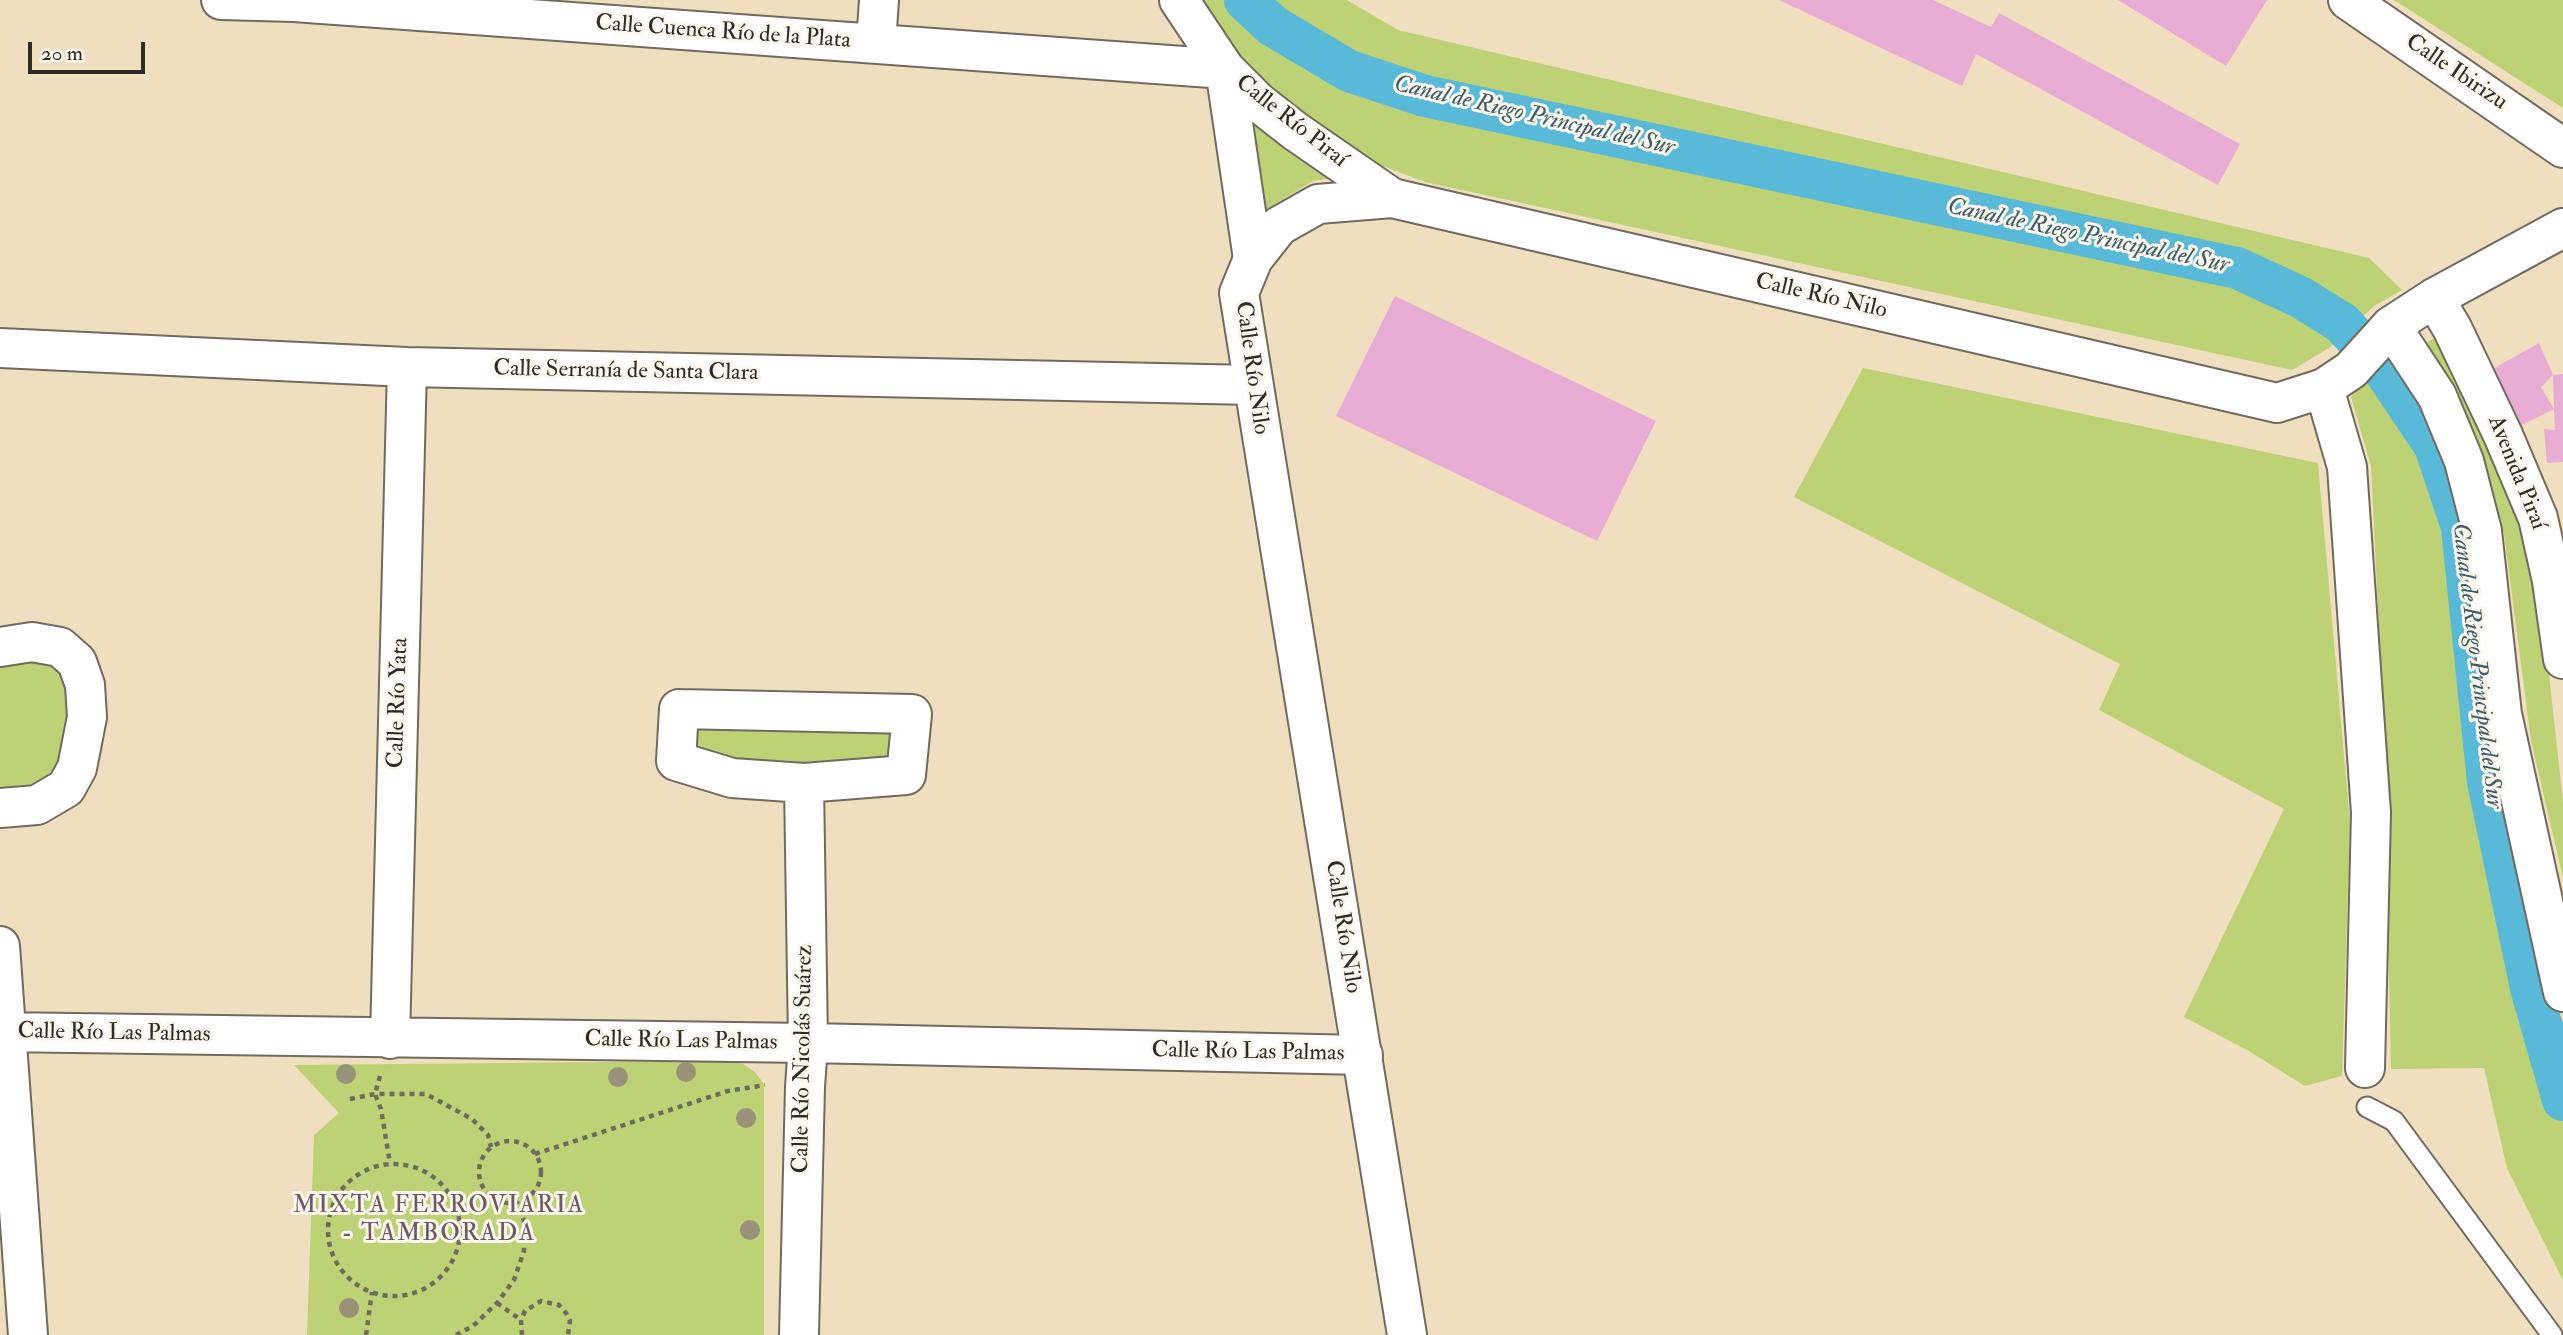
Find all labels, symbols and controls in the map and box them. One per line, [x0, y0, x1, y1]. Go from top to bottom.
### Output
street label: Calle Cuenca Río de la Plata [594, 10, 852, 56]
scale bar [32, 28, 149, 72]
street label: Calle Ibirizu [2400, 29, 2512, 117]
text: 20 m [41, 40, 83, 67]
street label: Calle Río Piraí [1230, 70, 1352, 174]
water label: Canal de Riego Principal del Sur [1391, 71, 1677, 163]
water label: Canal de Riego Principal del Sur [1945, 193, 2231, 281]
street label: Calle Río Nilo [1753, 268, 1889, 326]
street label: Calle Río Nilo [1228, 300, 1274, 436]
street label: Calle Serranía de Santa Clara [493, 356, 759, 388]
street label: Avenida Piraí [2481, 412, 2551, 534]
water label: Canal de Riego Principal del Sur [2444, 522, 2508, 810]
street label: Calle Río Yata [383, 637, 415, 769]
street label: Calle Río Nilo [1318, 859, 1366, 995]
street label: Calle Río Nicolás Suárez [788, 944, 820, 1174]
street label: Calle Río Las Palmas [17, 1019, 211, 1049]
street label: Calle Río Las Palmas [584, 1027, 778, 1057]
street label: Calle Río Las Palmas [1151, 1038, 1345, 1068]
district label: MIXTA FERROVIARIA - TAMBORADA [295, 1193, 583, 1249]

